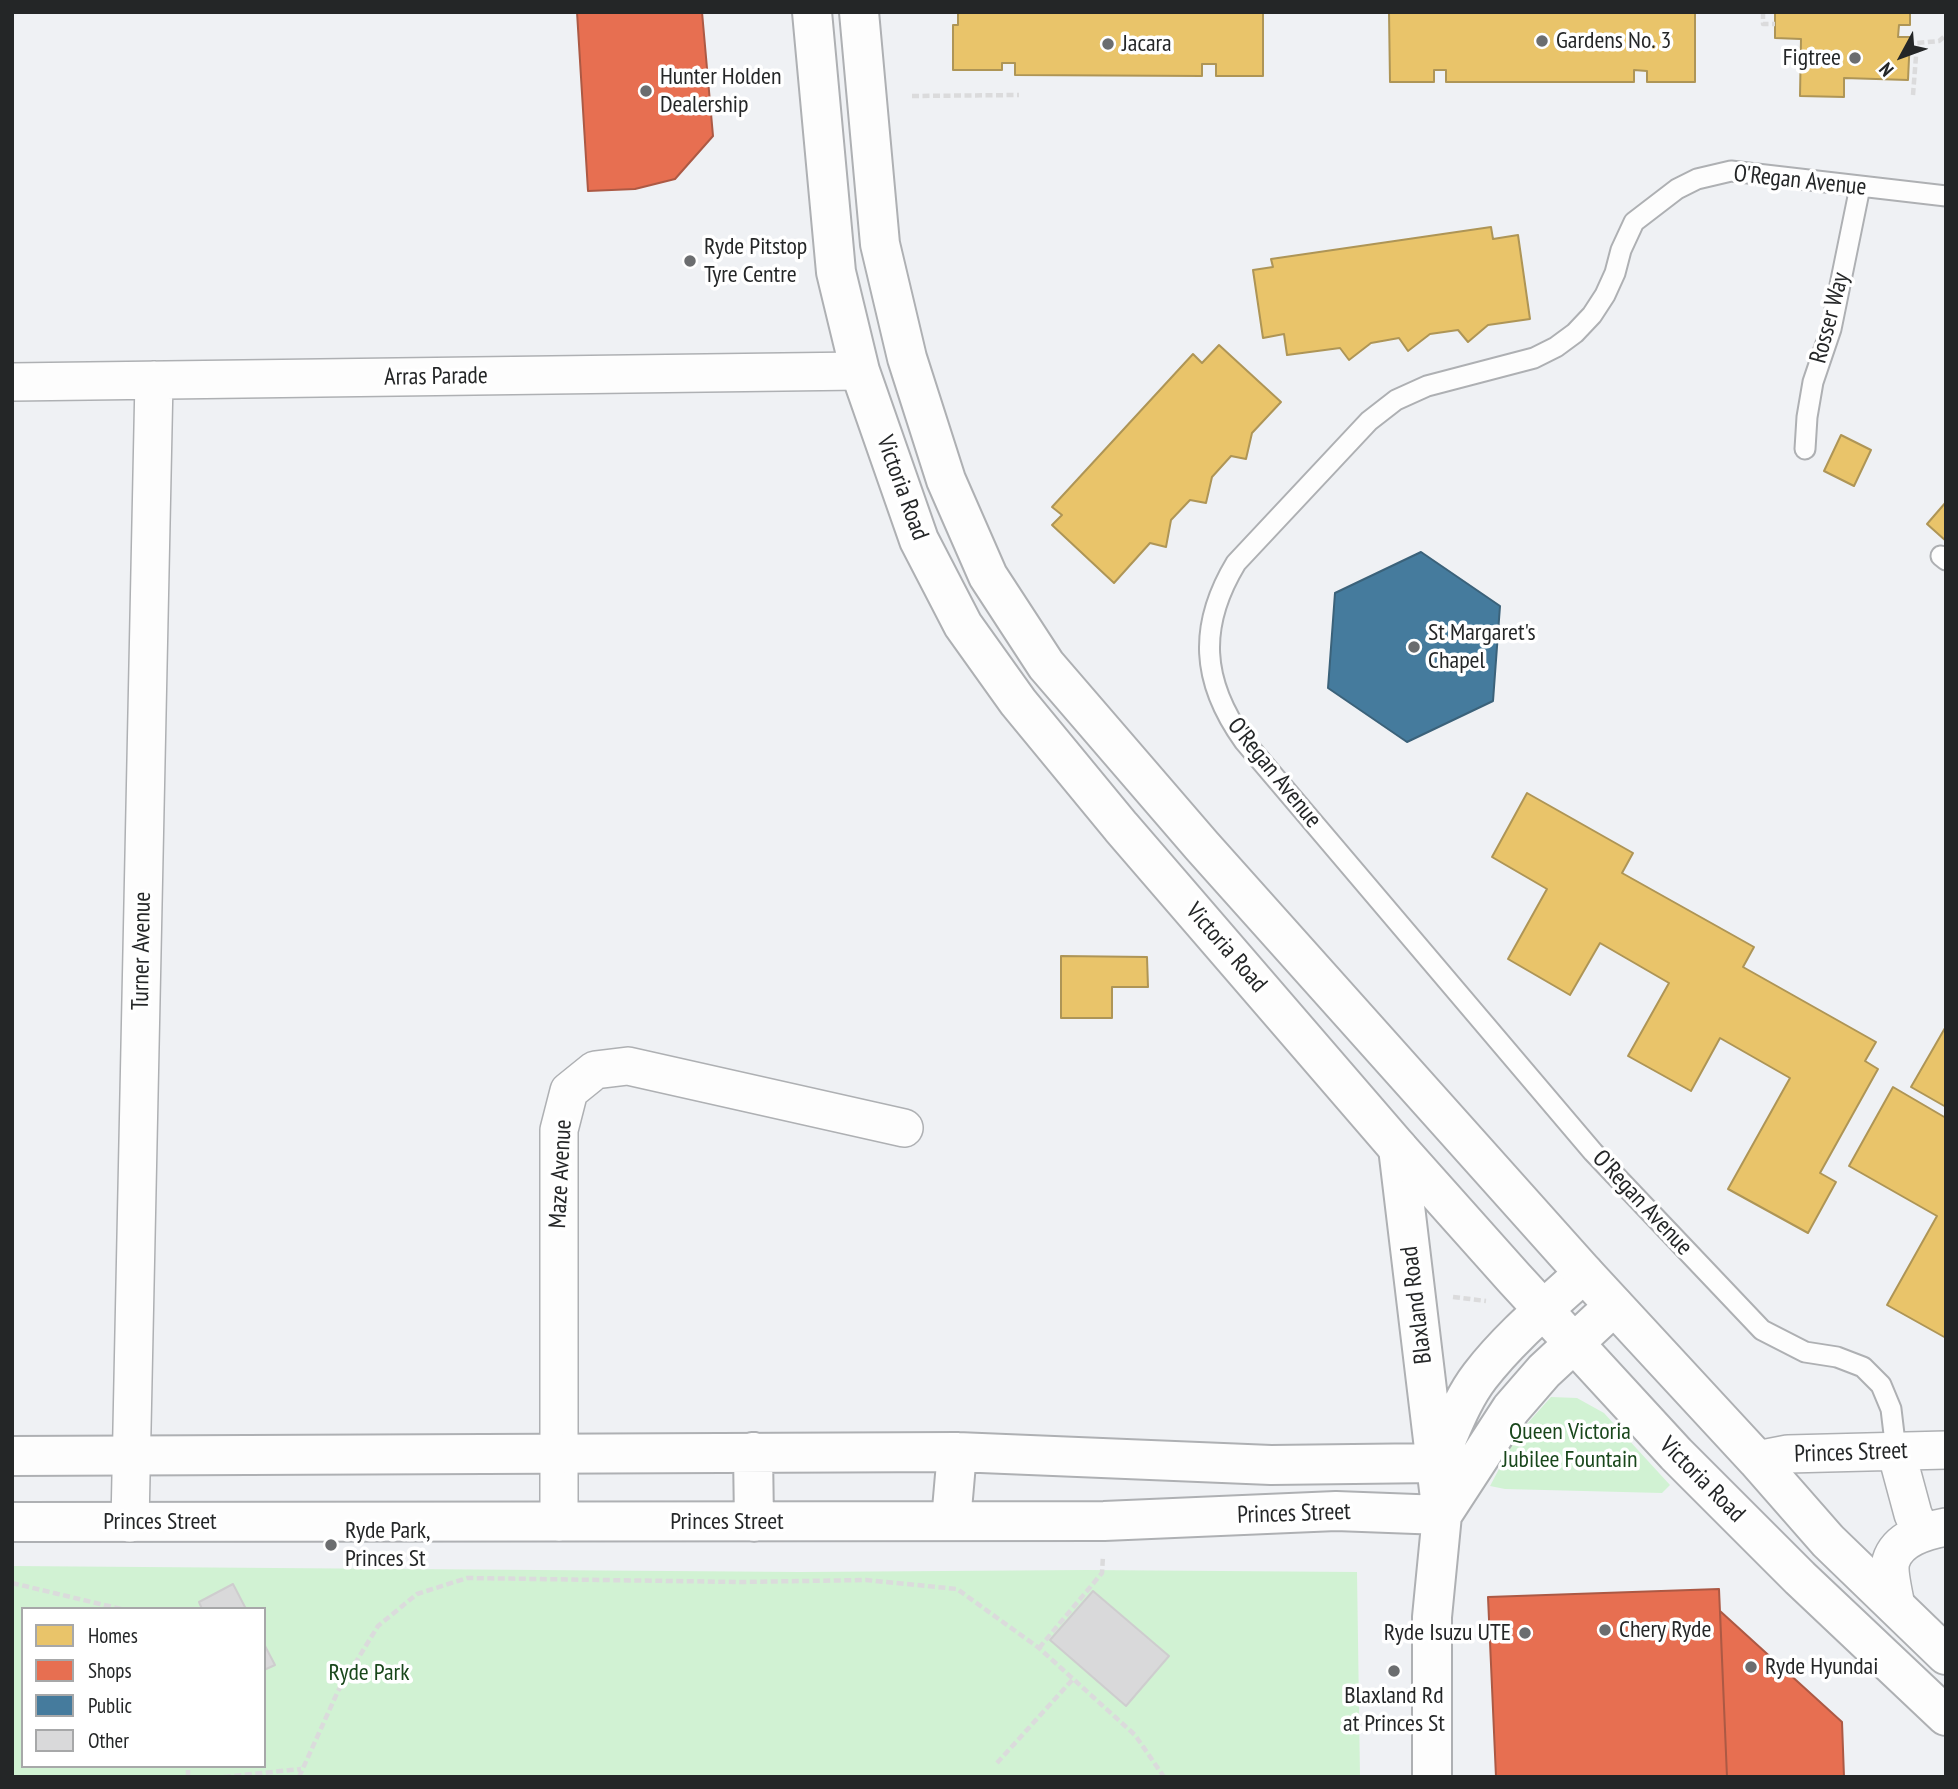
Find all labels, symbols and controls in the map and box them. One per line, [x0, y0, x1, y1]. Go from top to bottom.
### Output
north arrow [1867, 21, 1937, 91]
place label: Gardens No. 3 [1556, 27, 1671, 55]
place label: Jacara [1122, 30, 1172, 58]
marker: Gardens No. 3 [1534, 33, 1550, 49]
marker: Jacara [1100, 36, 1116, 52]
place label: Figtree [1783, 44, 1841, 72]
marker: Figtree [1847, 50, 1863, 66]
text: N [1874, 58, 1899, 82]
place label: Hunter Holden Dealership [660, 63, 781, 119]
marker: Hunter Holden Dealership [638, 83, 654, 99]
street label: O'Regan Avenue [1732, 160, 1868, 202]
place label: Ryde Pitstop Tyre Centre [704, 233, 807, 289]
marker: Ryde Pitstop Tyre Centre [682, 253, 698, 269]
street label: Rosser Way [1804, 270, 1856, 366]
street label: Arras Parade [384, 362, 488, 392]
street label: Victoria Road [870, 432, 934, 544]
place label: St Margaret's Chapel [1428, 619, 1536, 675]
marker: St Margaret's Chapel [1406, 639, 1422, 655]
street label: O'Regan Avenue [1221, 712, 1327, 834]
street label: Turner Avenue [127, 892, 157, 1010]
street label: Victoria Road [1179, 897, 1273, 999]
street label: Maze Avenue [544, 1119, 578, 1229]
street label: O'Regan Avenue [1586, 1144, 1698, 1262]
street label: Blaxland Road [1395, 1244, 1439, 1366]
park label: Queen Victoria Jubilee Fountain [1502, 1418, 1638, 1474]
street label: Victoria Road [1653, 1431, 1751, 1529]
street label: Princes Street [1794, 1437, 1908, 1469]
street label: Princes Street [1237, 1498, 1351, 1530]
street label: Princes Street [103, 1508, 217, 1536]
street label: Princes Street [670, 1508, 784, 1536]
place label: Ryde Park, Princes St [345, 1517, 430, 1573]
marker: Ryde Park, Princes St [323, 1537, 339, 1553]
legend [21, 1607, 266, 1768]
place label: Chery Ryde [1619, 1616, 1711, 1644]
place label: Ryde Isuzu UTE [1384, 1619, 1511, 1647]
text: Homes [88, 1622, 138, 1649]
marker: Chery Ryde [1597, 1622, 1613, 1638]
marker: Ryde Isuzu UTE [1517, 1625, 1533, 1641]
place label: Ryde Hyundai [1765, 1653, 1878, 1681]
text: Shops [88, 1657, 132, 1684]
park label: Ryde Park [329, 1659, 409, 1687]
marker: Ryde Hyundai [1743, 1659, 1759, 1675]
marker: Blaxland Rd at Princes St [1386, 1663, 1402, 1679]
place label: Blaxland Rd at Princes St [1343, 1682, 1445, 1738]
text: Public [88, 1692, 132, 1719]
text: Other [88, 1727, 129, 1754]

